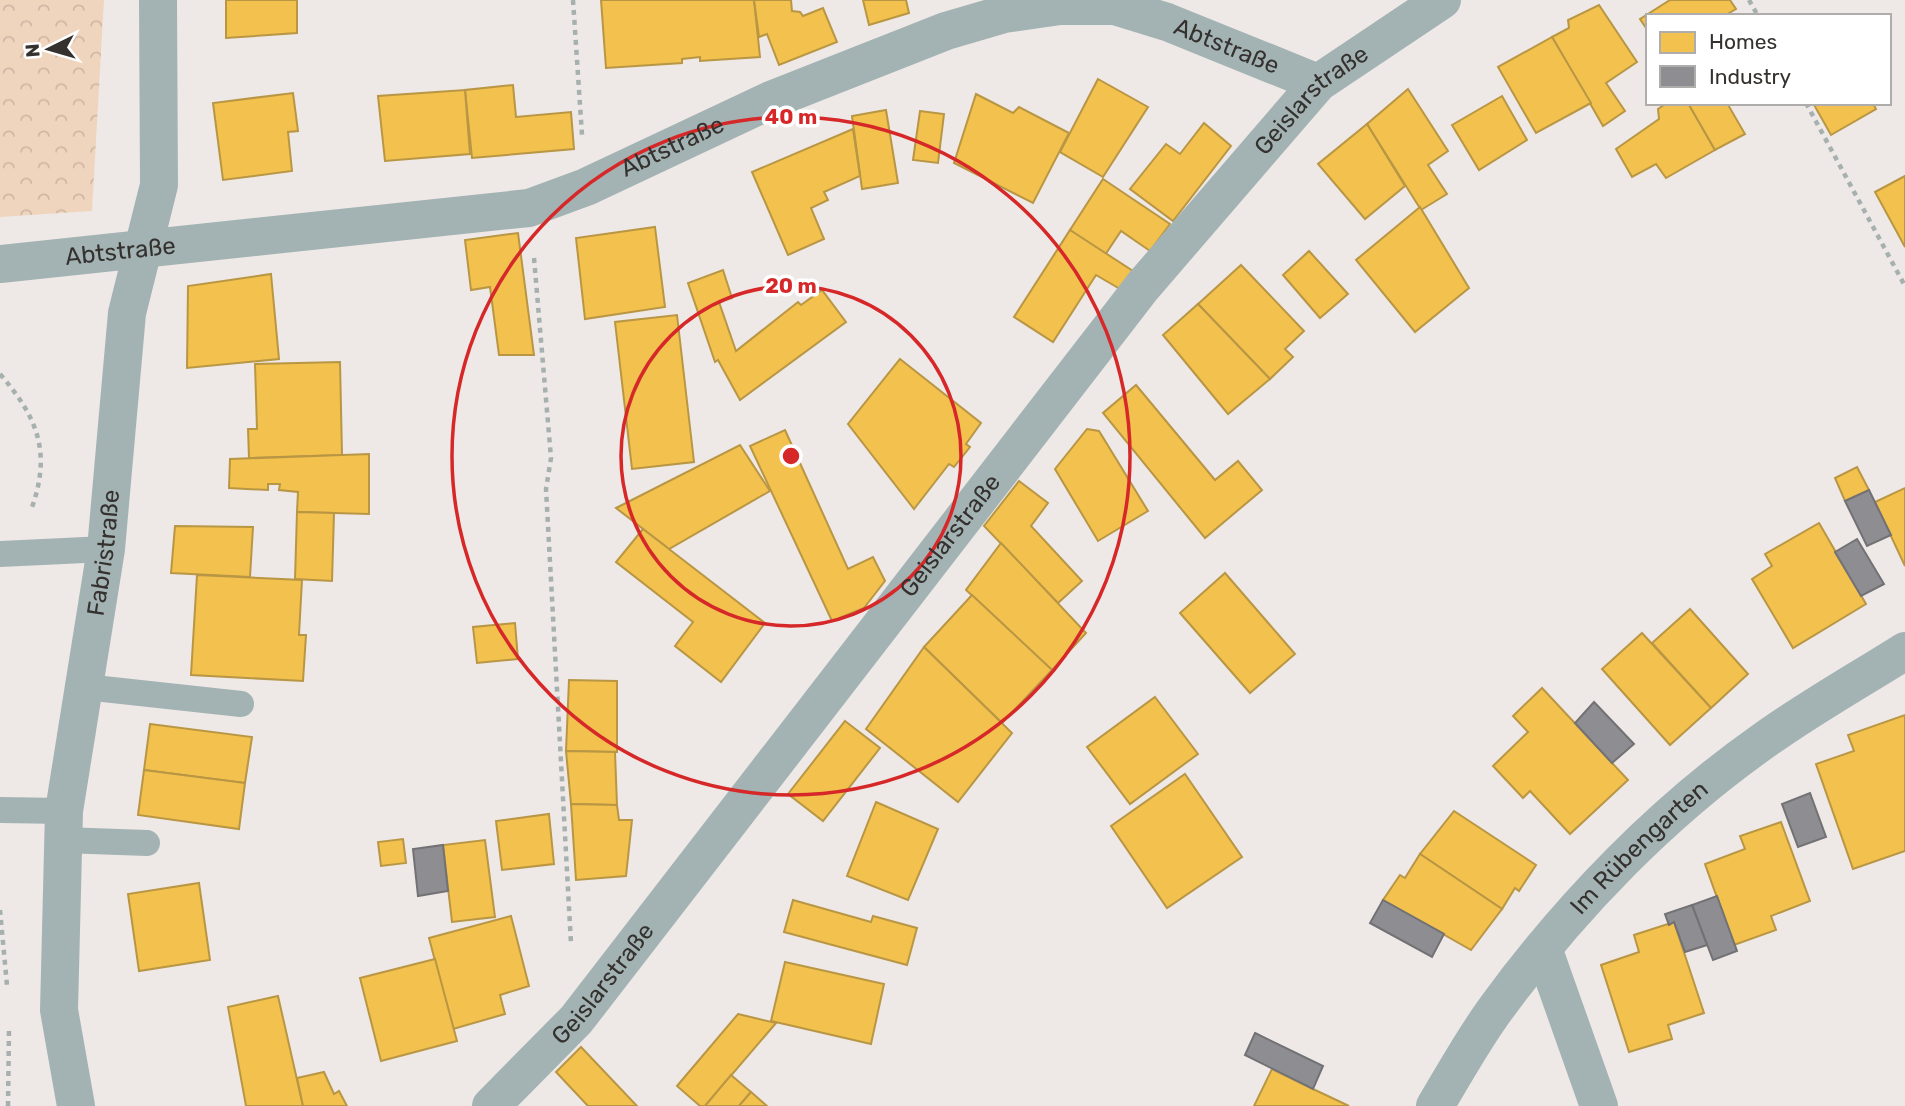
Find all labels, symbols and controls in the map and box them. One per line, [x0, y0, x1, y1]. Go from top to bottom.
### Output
street label: Abtstraße [1170, 12, 1283, 80]
north arrow [14, 14, 84, 84]
legend [1646, 14, 1891, 105]
text: Homes [1709, 29, 1777, 54]
street label: Geislarstraße [1249, 39, 1373, 160]
text: N [21, 43, 45, 58]
text: Industry [1709, 64, 1791, 89]
text: 40 m [765, 104, 817, 129]
street label: Abtstraße [616, 110, 728, 183]
street label: Abtstraße [64, 231, 177, 271]
text: 20 m [765, 273, 817, 298]
centre of rings [779, 444, 803, 468]
street label: Geislarstraße [894, 469, 1006, 603]
street label: Fabristraße [81, 488, 125, 618]
street label: Im Rübengarten [1564, 775, 1714, 920]
street label: Geislarstraße [546, 917, 660, 1050]

